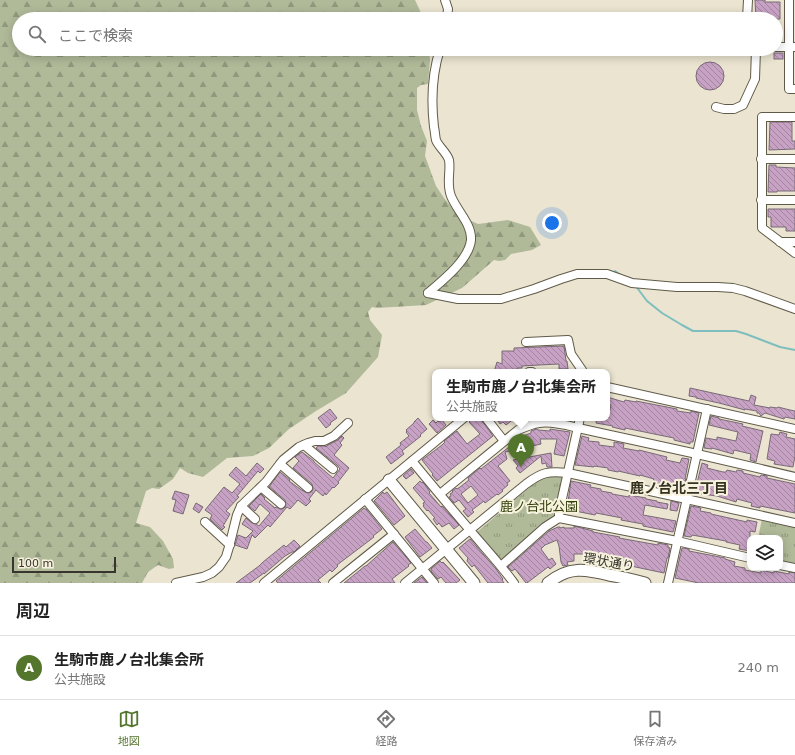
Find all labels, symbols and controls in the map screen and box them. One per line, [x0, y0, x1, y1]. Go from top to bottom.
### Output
search box [12, 12, 783, 56]
icon: search [26, 23, 48, 45]
text: ここで検索 [58, 27, 133, 45]
your location [542, 213, 562, 233]
popup [432, 369, 610, 421]
text: 生駒市鹿ノ台北集会所 [446, 378, 596, 396]
text: 公共施設 [446, 399, 498, 414]
pin: A [508, 434, 534, 467]
district label: 鹿ノ台北三丁目 [630, 480, 728, 496]
park label: 鹿ノ台北公園 [500, 499, 578, 514]
map controls [747, 535, 783, 571]
button: layers [747, 535, 783, 571]
street label: 環状通り [582, 550, 636, 574]
scale bar [12, 555, 116, 574]
text: 100 m [18, 557, 53, 570]
text: 周辺 [16, 601, 50, 621]
text: 生駒市鹿ノ台北集会所 [54, 651, 204, 669]
text: A [24, 660, 34, 675]
text: 240 m [737, 660, 779, 675]
text: 公共施設 [54, 672, 106, 687]
tab: 地図 [118, 708, 140, 748]
tab: 経路 [375, 708, 397, 748]
tab: 保存済み [633, 708, 677, 748]

